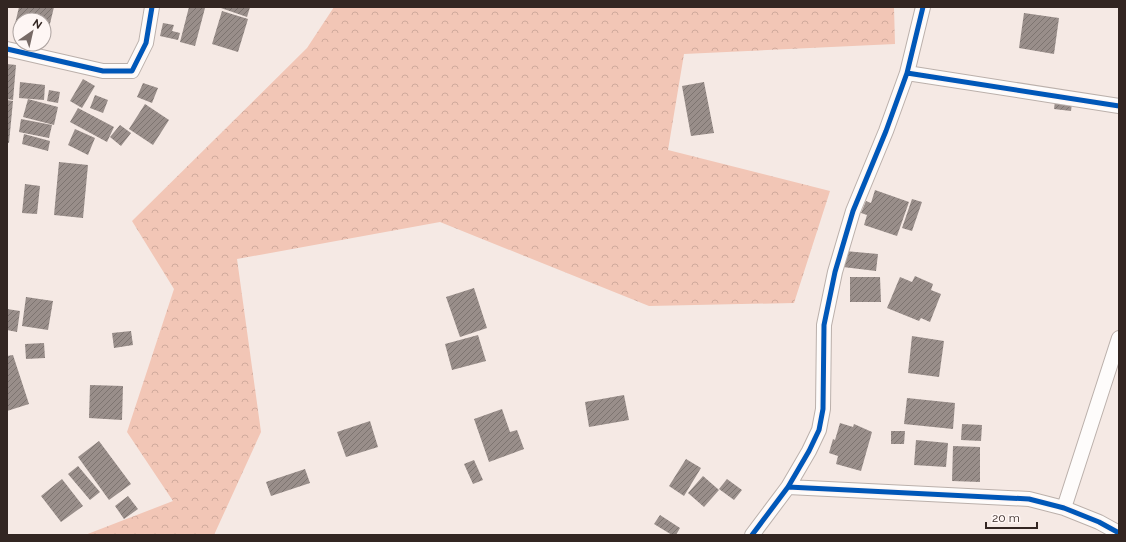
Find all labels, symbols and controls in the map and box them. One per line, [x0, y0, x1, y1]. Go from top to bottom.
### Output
north arrow [12, 12, 52, 52]
text: N [30, 16, 44, 32]
scale bar [986, 504, 1037, 530]
text: 20 m [992, 511, 1020, 525]

